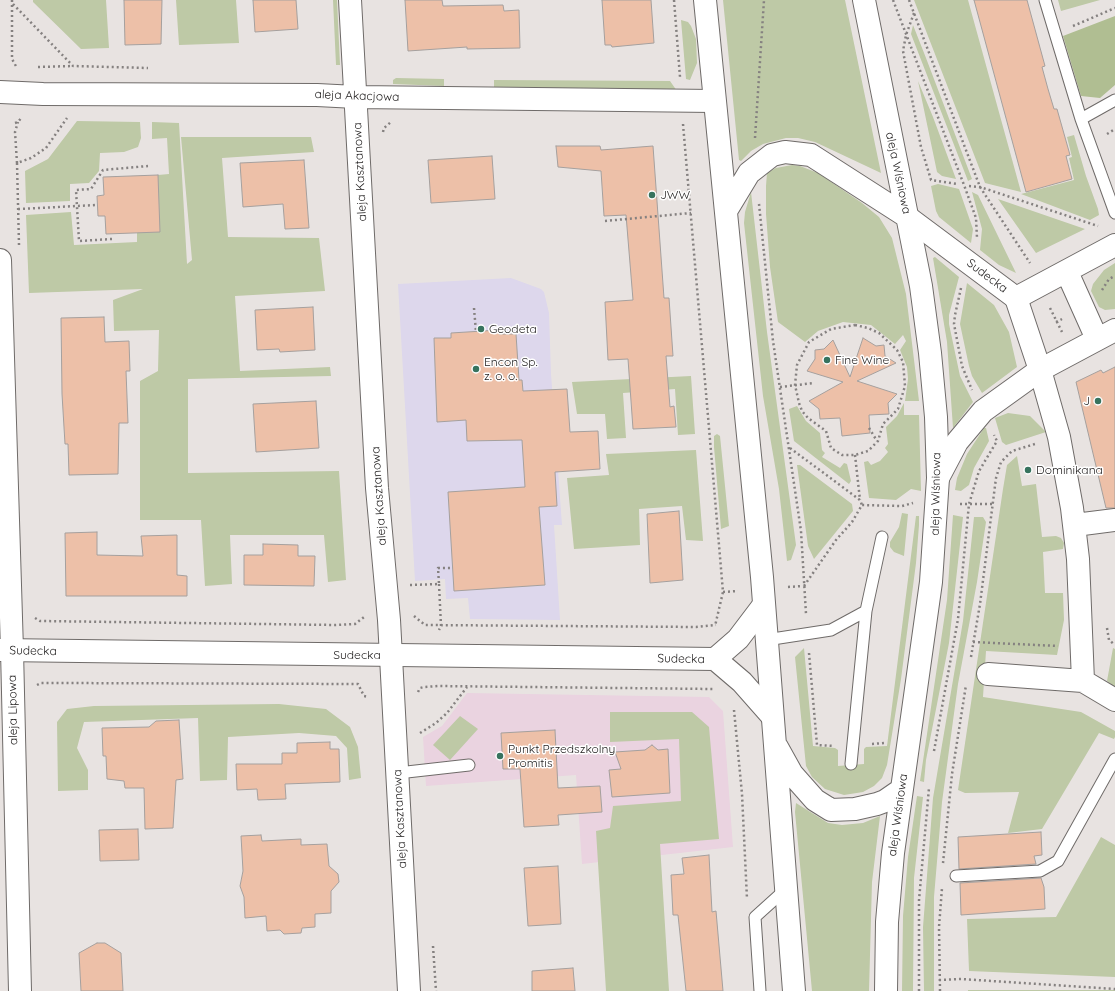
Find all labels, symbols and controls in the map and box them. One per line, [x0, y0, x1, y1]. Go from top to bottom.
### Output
street label: aleja Akacjowa [314, 87, 400, 105]
street label: aleja Kasztanowa [350, 122, 370, 222]
street label: aleja Wiśniowa [882, 131, 914, 215]
place label: JWW [660, 188, 690, 202]
marker: JWW [647, 190, 657, 200]
street label: Sudecka [964, 256, 1010, 296]
place label: Geodeta [489, 322, 537, 336]
marker: Geodeta [476, 324, 486, 334]
place label: Fine Wine [835, 353, 889, 367]
place label: Encon Sp. z. o. o. [484, 355, 538, 383]
marker: Fine Wine [822, 355, 832, 365]
marker: Encon Sp. z. o. o. [471, 364, 481, 374]
place label: J [1083, 394, 1090, 408]
marker: J [1093, 396, 1103, 406]
street label: aleja Kasztanowa [368, 446, 390, 546]
street label: aleja Wiśniowa [928, 452, 944, 536]
place label: Dominikana [1036, 463, 1103, 477]
marker: Dominikana [1023, 465, 1033, 475]
street label: Sudecka [9, 643, 57, 659]
street label: Sudecka [333, 648, 381, 662]
street label: Sudecka [657, 651, 705, 667]
street label: aleja Lipowa [5, 675, 21, 745]
place label: Punkt Przedszkolny Promitis [508, 742, 615, 770]
marker: Punkt Przedszkolny Promitis [495, 751, 505, 761]
street label: aleja Kasztanowa [390, 769, 410, 869]
street label: aleja Wiśniowa [885, 773, 911, 857]

